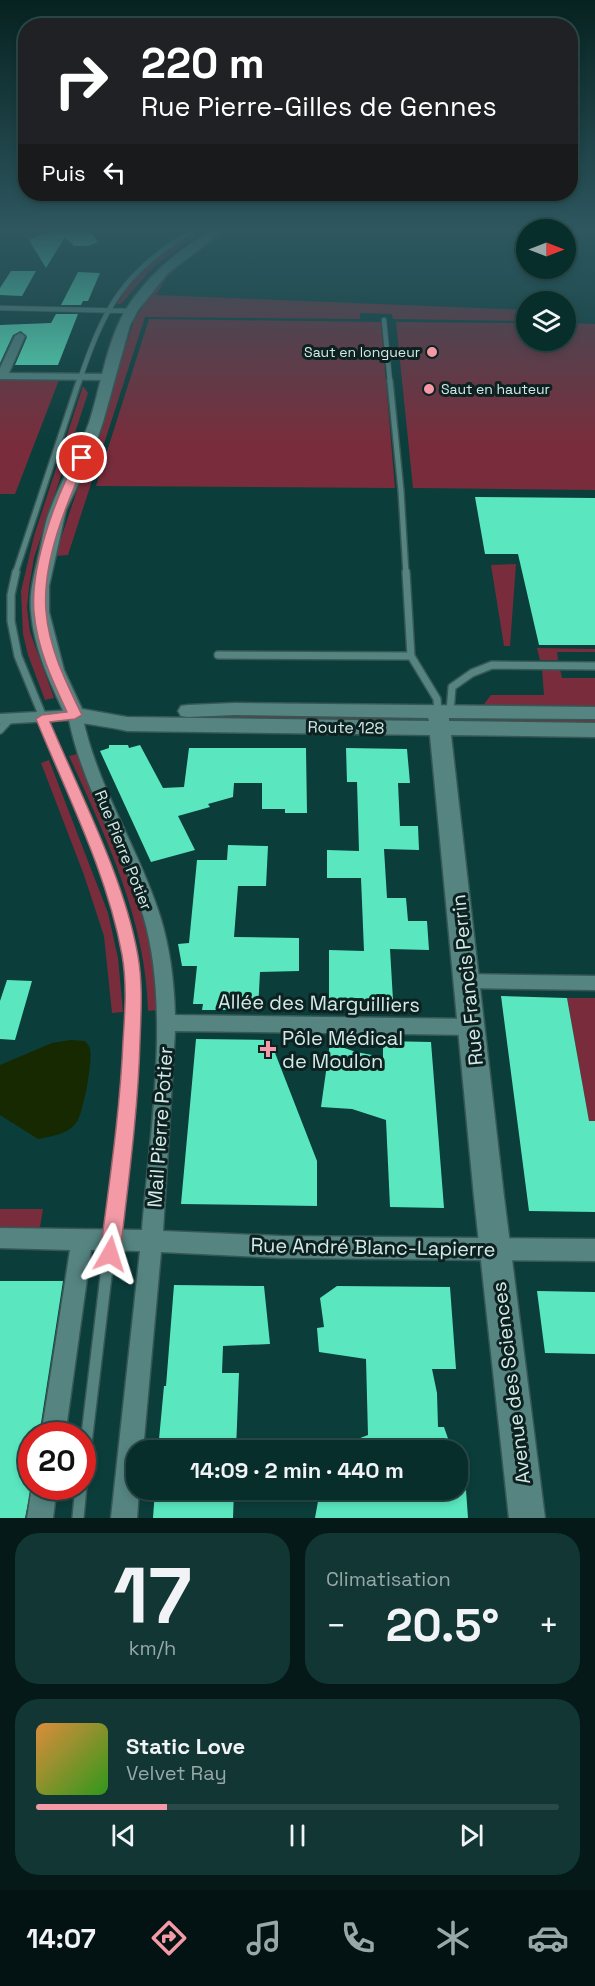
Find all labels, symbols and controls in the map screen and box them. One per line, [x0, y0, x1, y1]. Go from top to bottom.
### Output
text: 220 m [141, 37, 265, 90]
icon: right [42, 42, 120, 120]
text: Rue Pierre-Gilles de Gennes [141, 89, 497, 124]
icon: left [98, 156, 131, 189]
text: Puis [42, 159, 86, 187]
north arrow [516, 219, 576, 279]
map controls [516, 219, 576, 351]
button: layers [516, 291, 576, 351]
place label: Saut en longueur [304, 343, 420, 361]
marker: Saut en longueur [425, 345, 439, 359]
place label: Saut en hauteur [441, 380, 550, 398]
marker: Saut en hauteur [422, 382, 436, 396]
pin [56, 432, 107, 483]
icon: arrive [65, 441, 98, 474]
street label: Route 128 [307, 716, 385, 739]
street label: Rue Pierre Potier [90, 787, 157, 913]
street label: Rue Francis Perrin [445, 893, 489, 1067]
street label: Allée des Marguilliers [218, 988, 420, 1018]
place label: Pôle Médical de Moulon [282, 1025, 403, 1074]
marker: Pôle Médical de Moulon [259, 1040, 277, 1058]
street label: Mail Pierre Potier [141, 1046, 179, 1208]
position arrow [78, 1222, 142, 1286]
street label: Rue André Blanc-Lapierre [250, 1232, 496, 1262]
street label: Avenue des Sciences [486, 1280, 536, 1486]
speed limit sign: 20 [18, 1422, 96, 1500]
text: 14:09 · 2 min · 440 m [190, 1456, 404, 1484]
text: 17 [113, 1546, 192, 1646]
text: Climatisation [326, 1566, 451, 1592]
text: 20.5° [386, 1597, 499, 1654]
text: − [326, 1605, 346, 1647]
text: + [539, 1605, 559, 1647]
text: km/h [129, 1635, 176, 1661]
text: Static Love [126, 1732, 245, 1760]
text: Velvet Ray [126, 1760, 227, 1786]
icon: previous [107, 1819, 140, 1852]
icon: pause [281, 1819, 314, 1852]
icon: next [455, 1819, 488, 1852]
icon: directions [148, 1917, 190, 1959]
icon: music [243, 1917, 285, 1959]
icon: phone [337, 1917, 379, 1959]
icon: climate [432, 1917, 474, 1959]
icon: car [527, 1917, 569, 1959]
text: 14:07 [26, 1921, 96, 1956]

